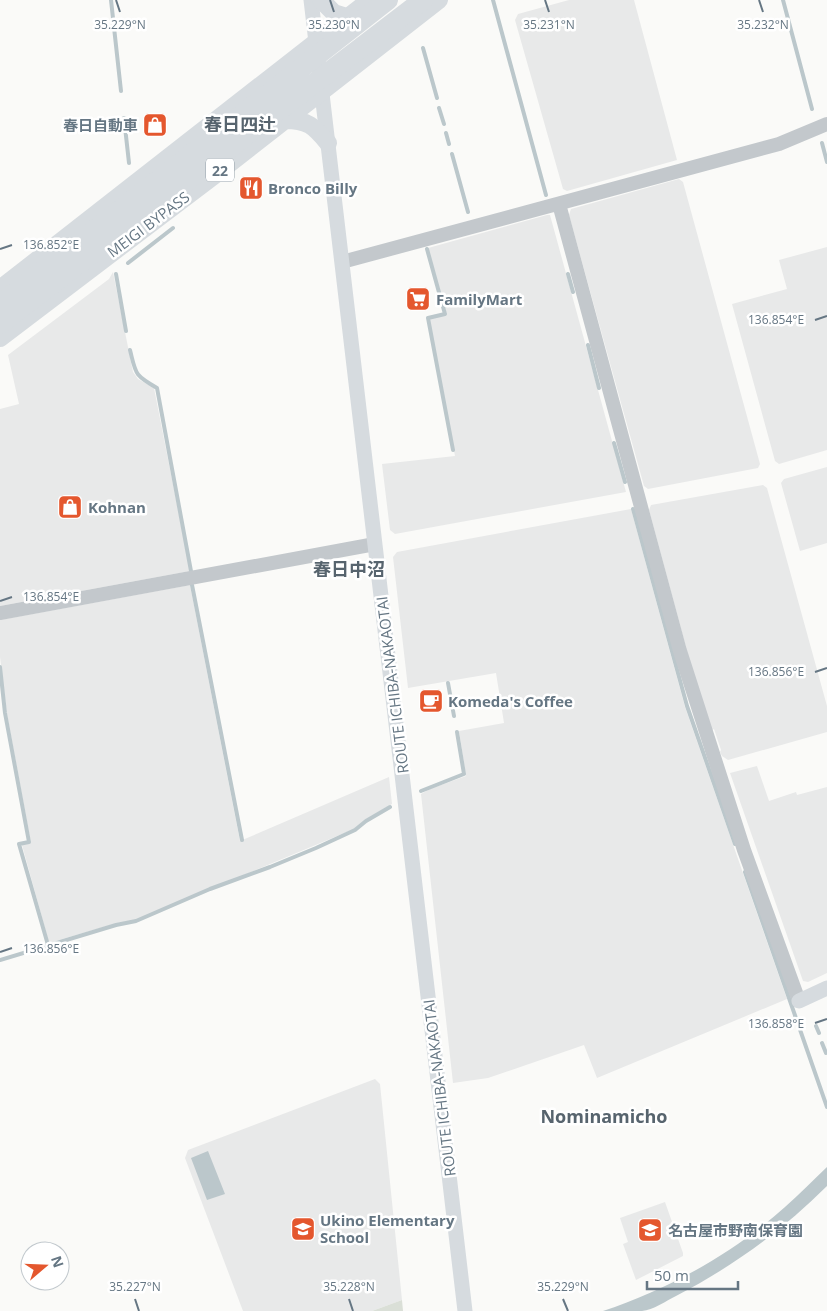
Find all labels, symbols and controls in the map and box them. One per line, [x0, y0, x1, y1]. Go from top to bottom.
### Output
text: 35.229°N [94, 16, 146, 33]
text: 35.230°N [308, 16, 360, 33]
text: 35.231°N [523, 16, 575, 33]
text: 35.232°N [737, 16, 789, 33]
shop icon: 春日自動車 [142, 112, 168, 138]
district label: 春日四辻 [204, 112, 276, 136]
place label: 春日自動車 [63, 115, 138, 135]
road number: 22 [206, 158, 234, 182]
restaurant icon: Bronco Billy [238, 175, 264, 201]
place label: Bronco Billy [268, 178, 358, 198]
street label: MEIGI BYPASS [103, 187, 193, 261]
text: 136.852°E [23, 236, 79, 253]
supermarket icon: FamilyMart [405, 286, 431, 312]
place label: FamilyMart [436, 289, 523, 309]
text: 136.854°E [748, 311, 804, 328]
shop icon: Kohnan [57, 494, 83, 520]
place label: Kohnan [88, 497, 146, 517]
district label: 春日中沼 [313, 557, 385, 581]
text: 136.854°E [23, 588, 79, 605]
street label: ROUTE ICHIBA-NAKAOTAI [371, 595, 413, 775]
text: 136.856°E [748, 663, 804, 680]
cafe icon: Komeda's Coffee [418, 688, 444, 714]
place label: Komeda's Coffee [448, 691, 573, 711]
text: 136.856°E [23, 940, 79, 957]
street label: ROUTE ICHIBA-NAKAOTAI [418, 998, 460, 1178]
text: 136.858°E [748, 1015, 804, 1032]
district label: Nominamicho [540, 1104, 668, 1128]
place label: Ukino Elementary School [320, 1210, 455, 1247]
school or university icon: Ukino Elementary School [290, 1216, 316, 1242]
school or university icon: 名古屋市野南保育園 [637, 1217, 663, 1243]
place label: 名古屋市野南保育園 [668, 1220, 803, 1240]
north arrow [20, 1241, 70, 1291]
text: N [47, 1253, 69, 1270]
scale bar [647, 1258, 738, 1290]
text: 50 m [654, 1265, 689, 1285]
text: 35.227°N [109, 1278, 161, 1295]
text: 35.228°N [323, 1278, 375, 1295]
text: 35.229°N [537, 1278, 589, 1295]

